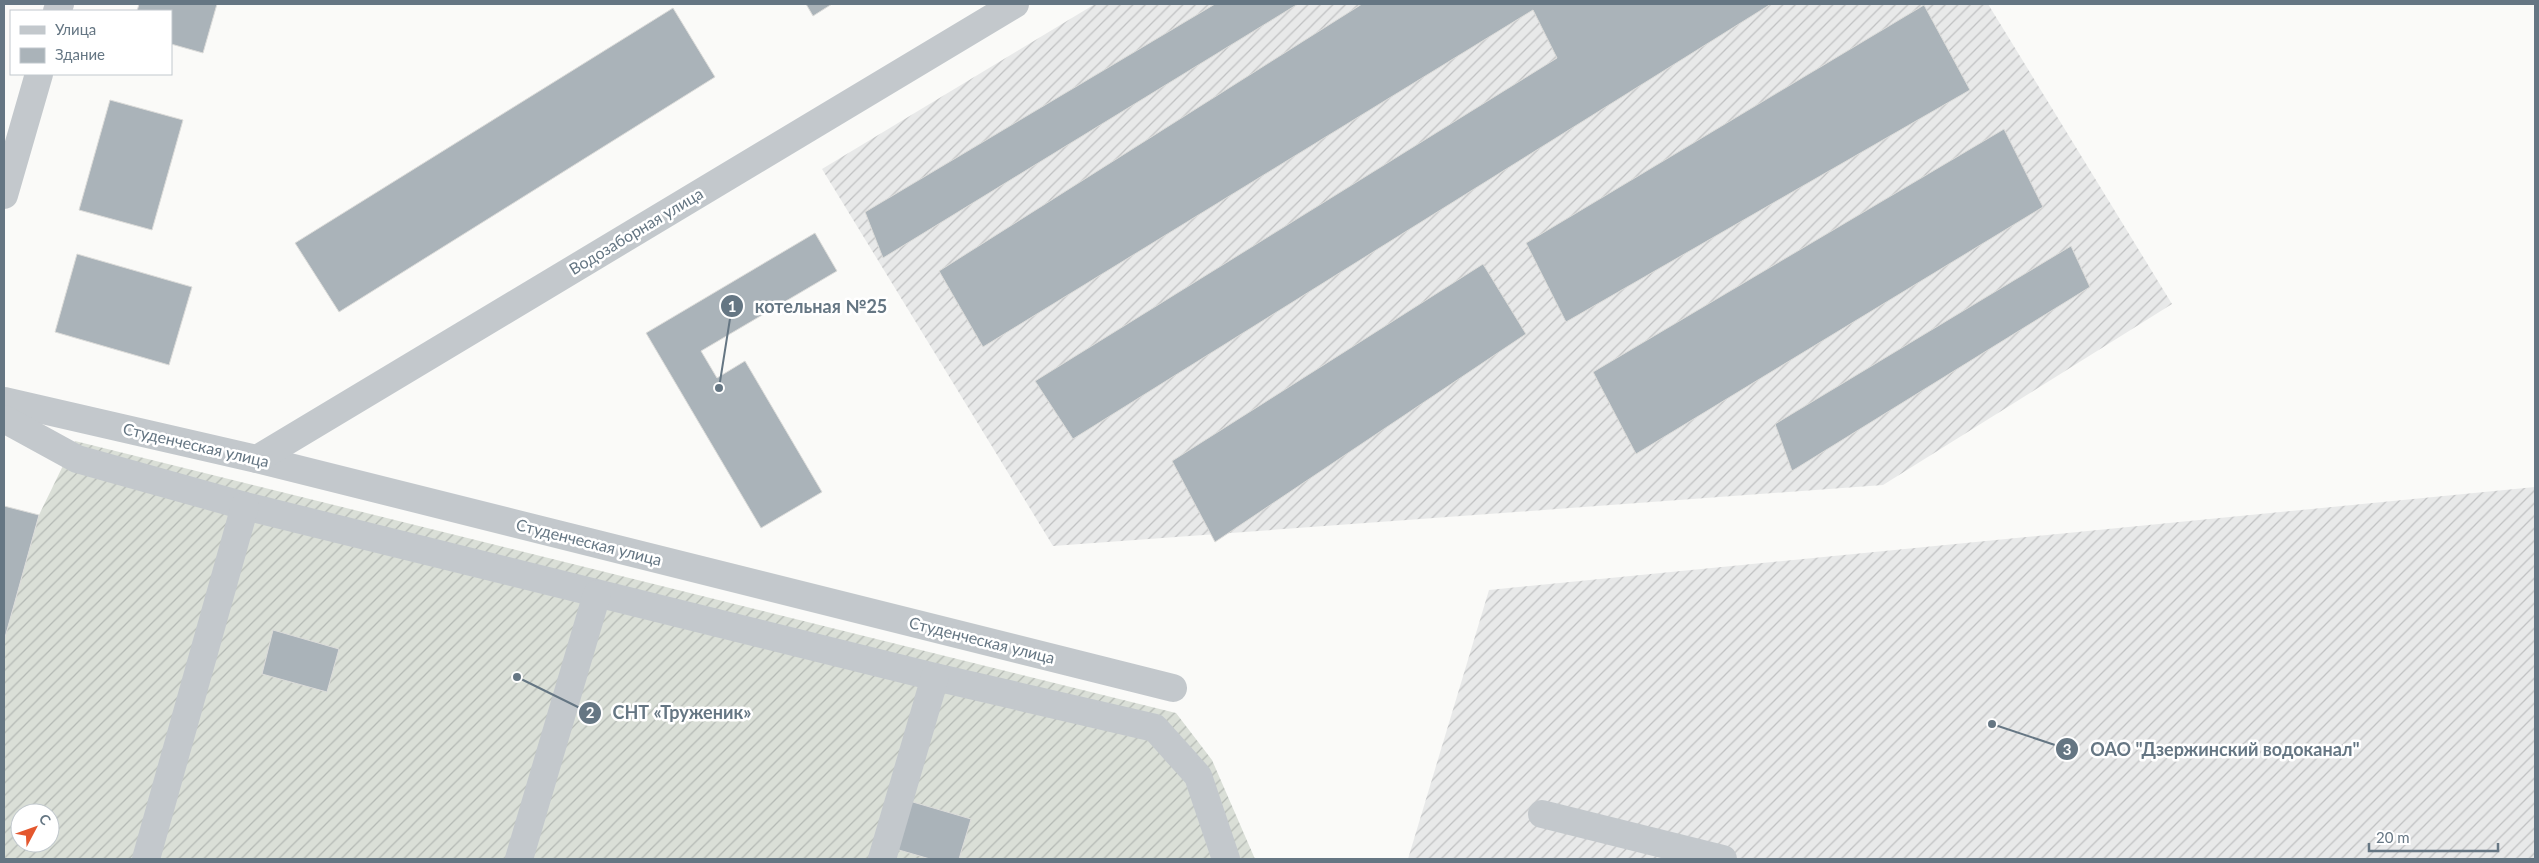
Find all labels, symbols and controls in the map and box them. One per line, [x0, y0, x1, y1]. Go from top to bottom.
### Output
legend [10, 10, 172, 75]
text: Улица [55, 20, 96, 38]
text: Здание [55, 45, 105, 63]
street label: Водозаборная улица [565, 183, 706, 278]
callout: котельная №25 [720, 290, 897, 323]
text: котельная №25 [755, 295, 887, 317]
text: 1 [728, 297, 736, 315]
street label: Студенческая улица [121, 418, 271, 471]
street label: Студенческая улица [514, 514, 664, 569]
street label: Студенческая улица [907, 612, 1057, 667]
callout: СНТ «Труженик» [578, 696, 762, 729]
text: СНТ «Труженик» [613, 701, 751, 723]
text: 2 [586, 703, 595, 721]
callout: ОАО "Дзержинский водоканал" [2055, 733, 2369, 766]
text: ОАО "Дзержинский водоканал" [2090, 738, 2360, 760]
text: 3 [2063, 740, 2071, 758]
north arrow [10, 803, 60, 853]
text: С [36, 810, 55, 829]
scale bar [2369, 820, 2498, 852]
text: 20 m [2376, 828, 2410, 846]

